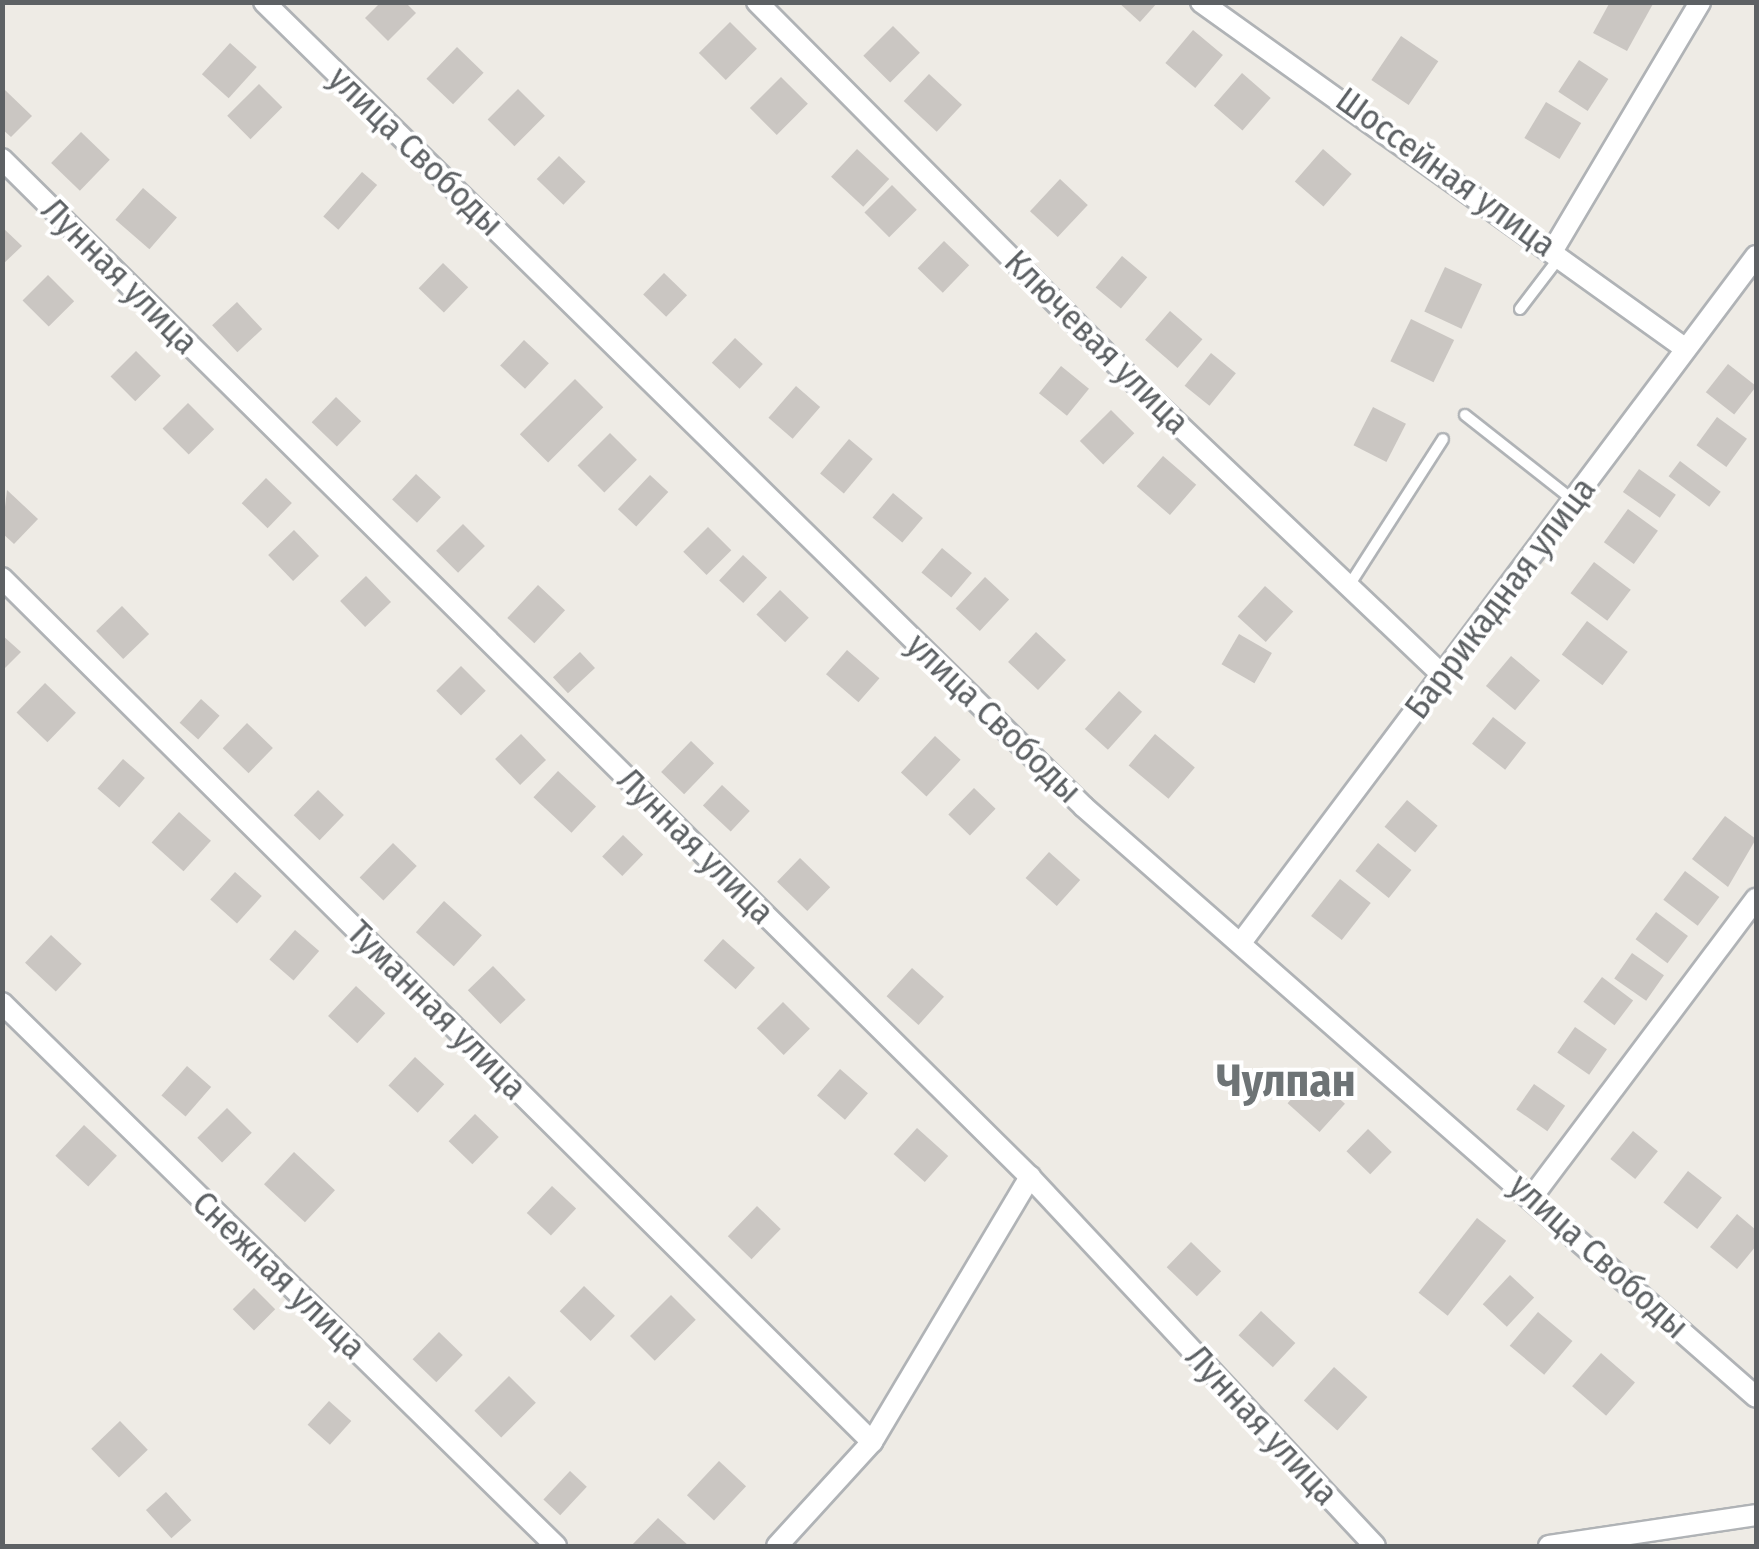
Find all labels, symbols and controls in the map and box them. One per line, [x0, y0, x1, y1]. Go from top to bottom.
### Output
street label: улица Свободы [320, 57, 512, 245]
street label: Шоссейная улица [1328, 78, 1564, 266]
street label: Лунная улица [33, 189, 207, 363]
street label: Ключевая улица [996, 241, 1198, 443]
street label: Баррикадная улица [1396, 469, 1604, 727]
street label: улица Свободы [898, 624, 1090, 812]
street label: Лунная улица [609, 759, 783, 933]
street label: Туманная улица [339, 912, 535, 1108]
district label: Чулпан [1216, 1055, 1356, 1109]
street label: улица Свободы [1501, 1165, 1697, 1347]
street label: Снежная улица [184, 1182, 374, 1368]
street label: Лунная улица [1177, 1336, 1347, 1514]

